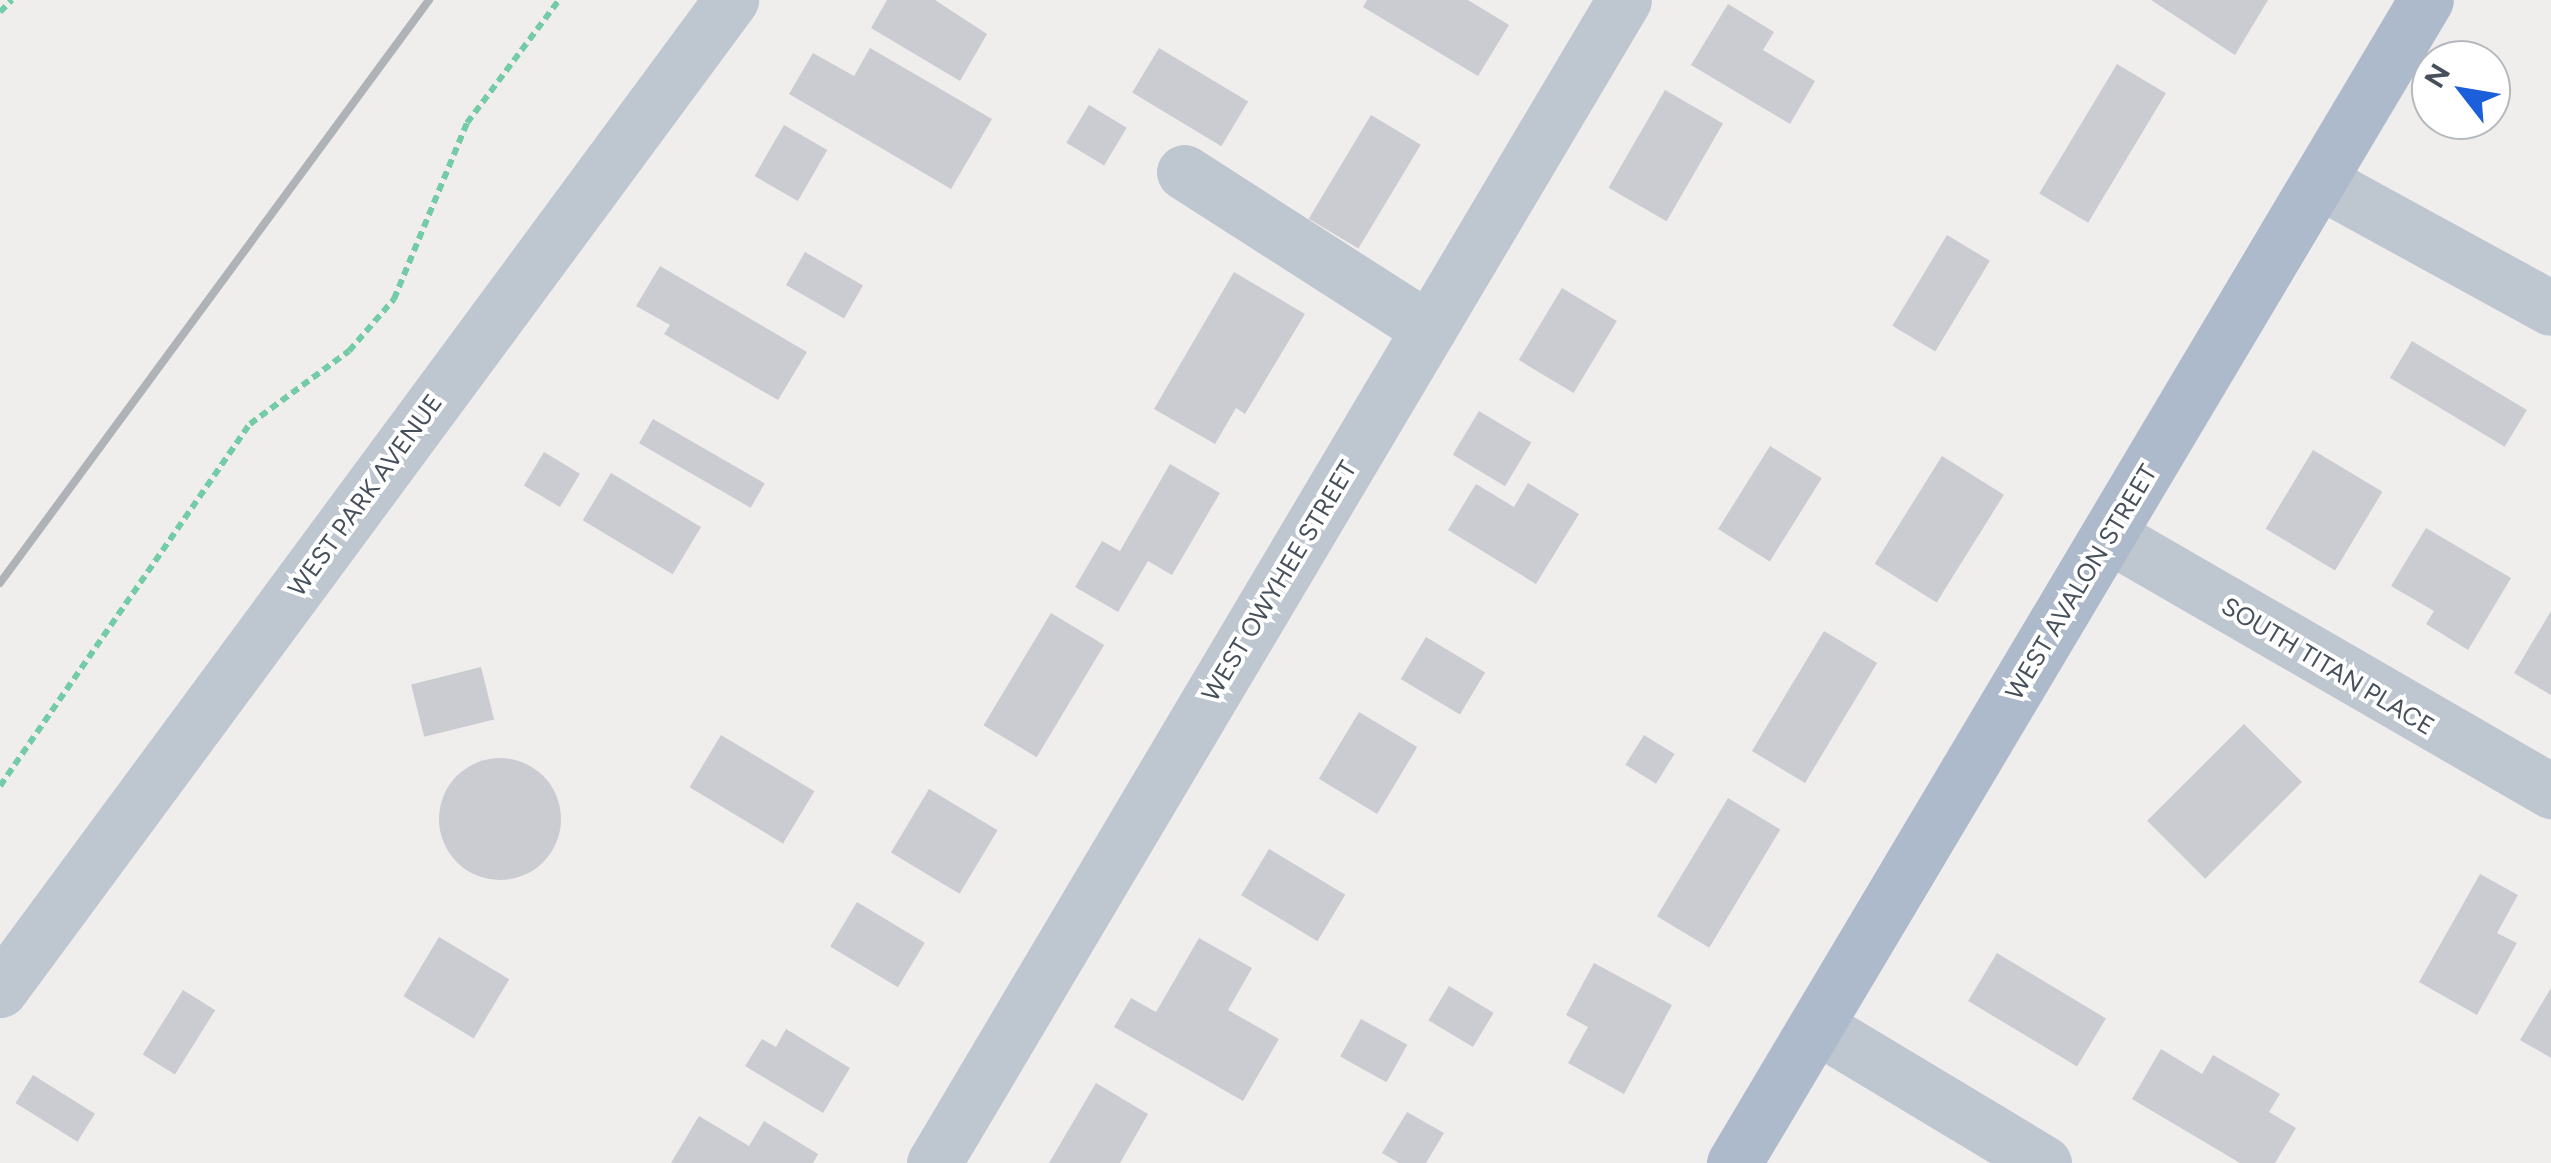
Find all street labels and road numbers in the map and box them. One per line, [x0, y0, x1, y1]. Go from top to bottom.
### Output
street label: WEST PARK AVENUE [282, 388, 448, 602]
street label: WEST OWYHEE STREET [1195, 455, 1363, 707]
street label: WEST AVALON STREET [1999, 459, 2163, 705]
street label: SOUTH TITAN PLACE [2216, 591, 2440, 741]

